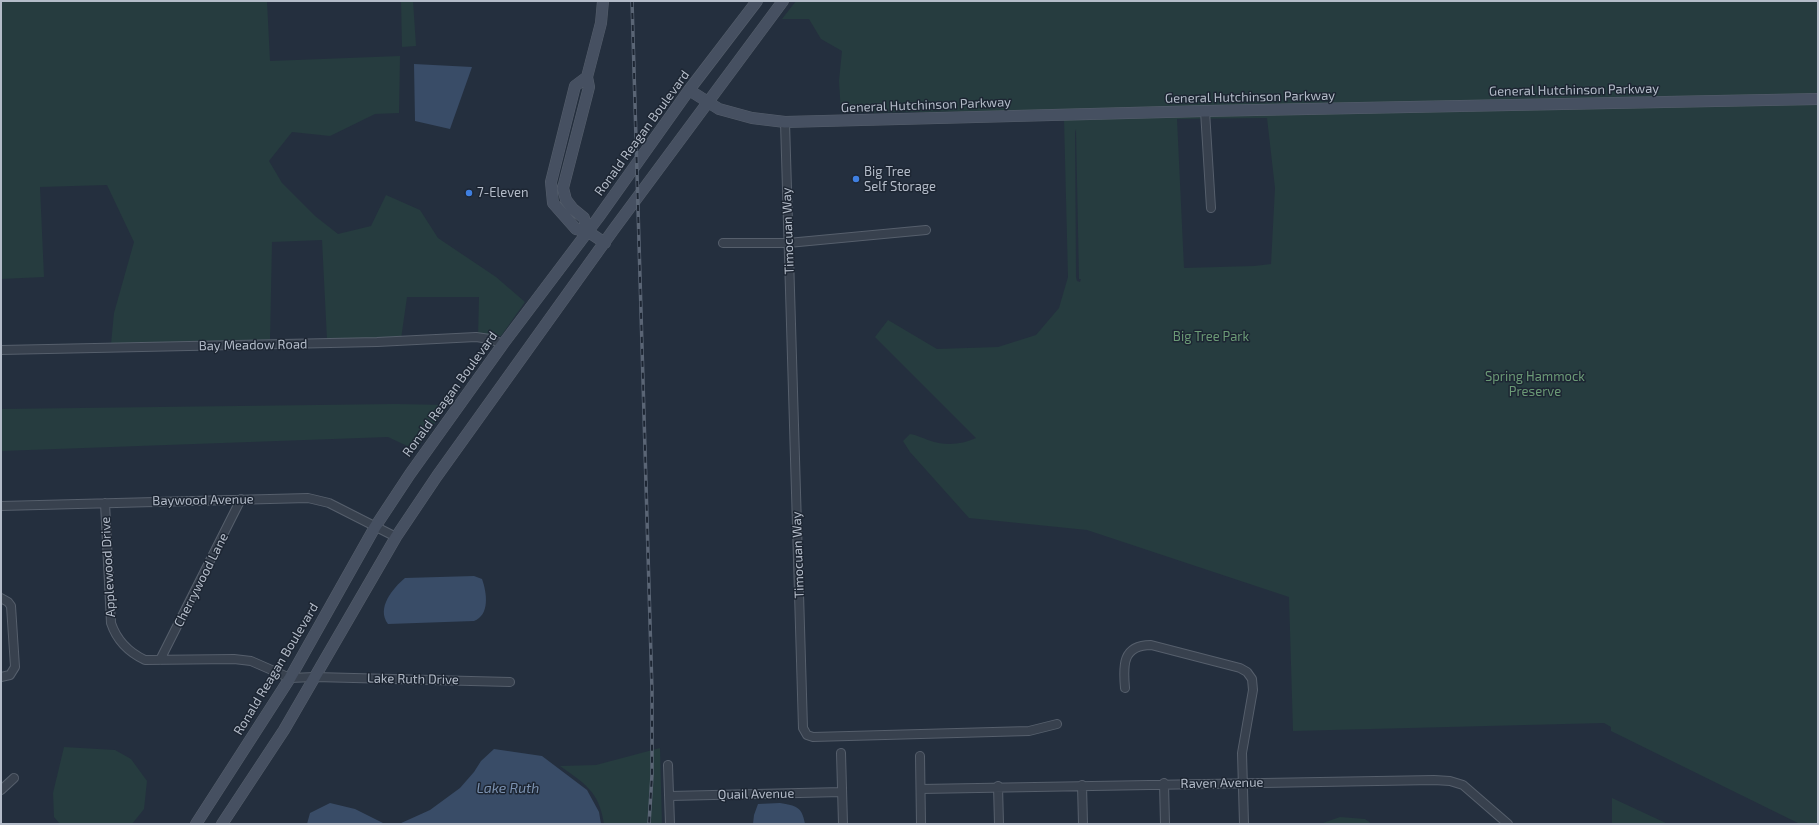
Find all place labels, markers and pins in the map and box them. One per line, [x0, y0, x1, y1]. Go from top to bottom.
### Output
place label: Big Tree Self Storage [864, 164, 936, 195]
marker: Big Tree Self Storage [851, 174, 861, 184]
place label: 7-Eleven [477, 185, 529, 201]
marker: 7-Eleven [464, 188, 474, 198]

